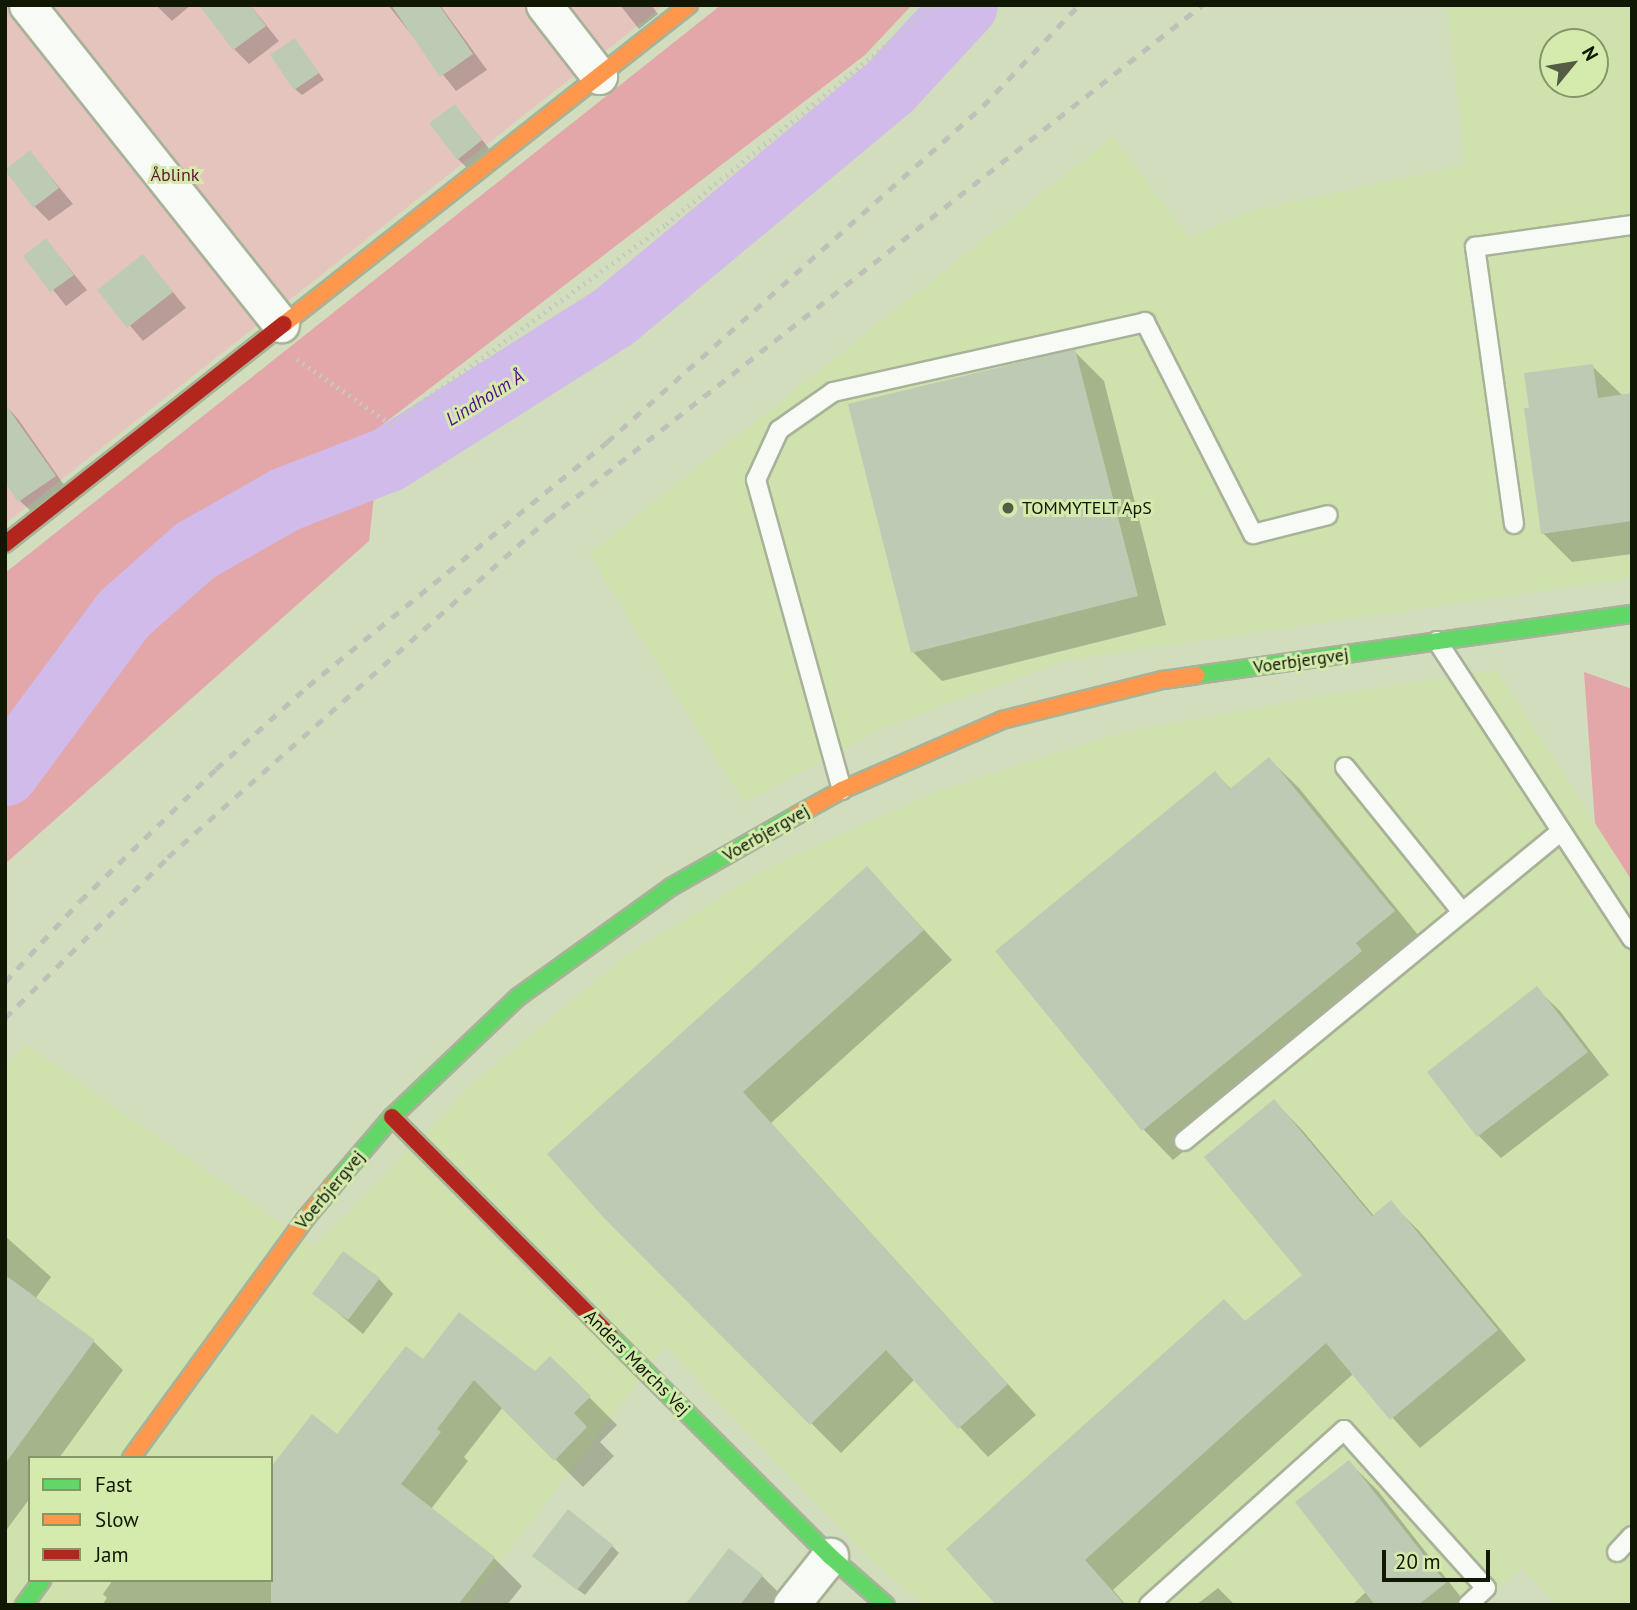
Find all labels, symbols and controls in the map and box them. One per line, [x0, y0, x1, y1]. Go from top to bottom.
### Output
north arrow [1539, 28, 1609, 98]
text: N [1577, 42, 1604, 65]
park label: Åblink [151, 164, 199, 186]
water label: Lindholm Å [441, 365, 529, 431]
place label: TOMMYTELT ApS [1022, 497, 1153, 519]
marker: TOMMYTELT ApS [1000, 500, 1016, 516]
street label: Voerbjergvej [1252, 644, 1350, 678]
street label: Voerbjergvej [719, 800, 813, 866]
street label: Voerbjergvej [291, 1146, 369, 1234]
street label: Anders Mørchs Vej [579, 1305, 695, 1421]
legend [28, 1456, 273, 1582]
text: Fast [95, 1471, 132, 1498]
text: Slow [95, 1506, 139, 1533]
scale bar [1385, 1536, 1494, 1580]
text: Jam [95, 1541, 129, 1568]
text: 20 m [1395, 1548, 1441, 1575]

